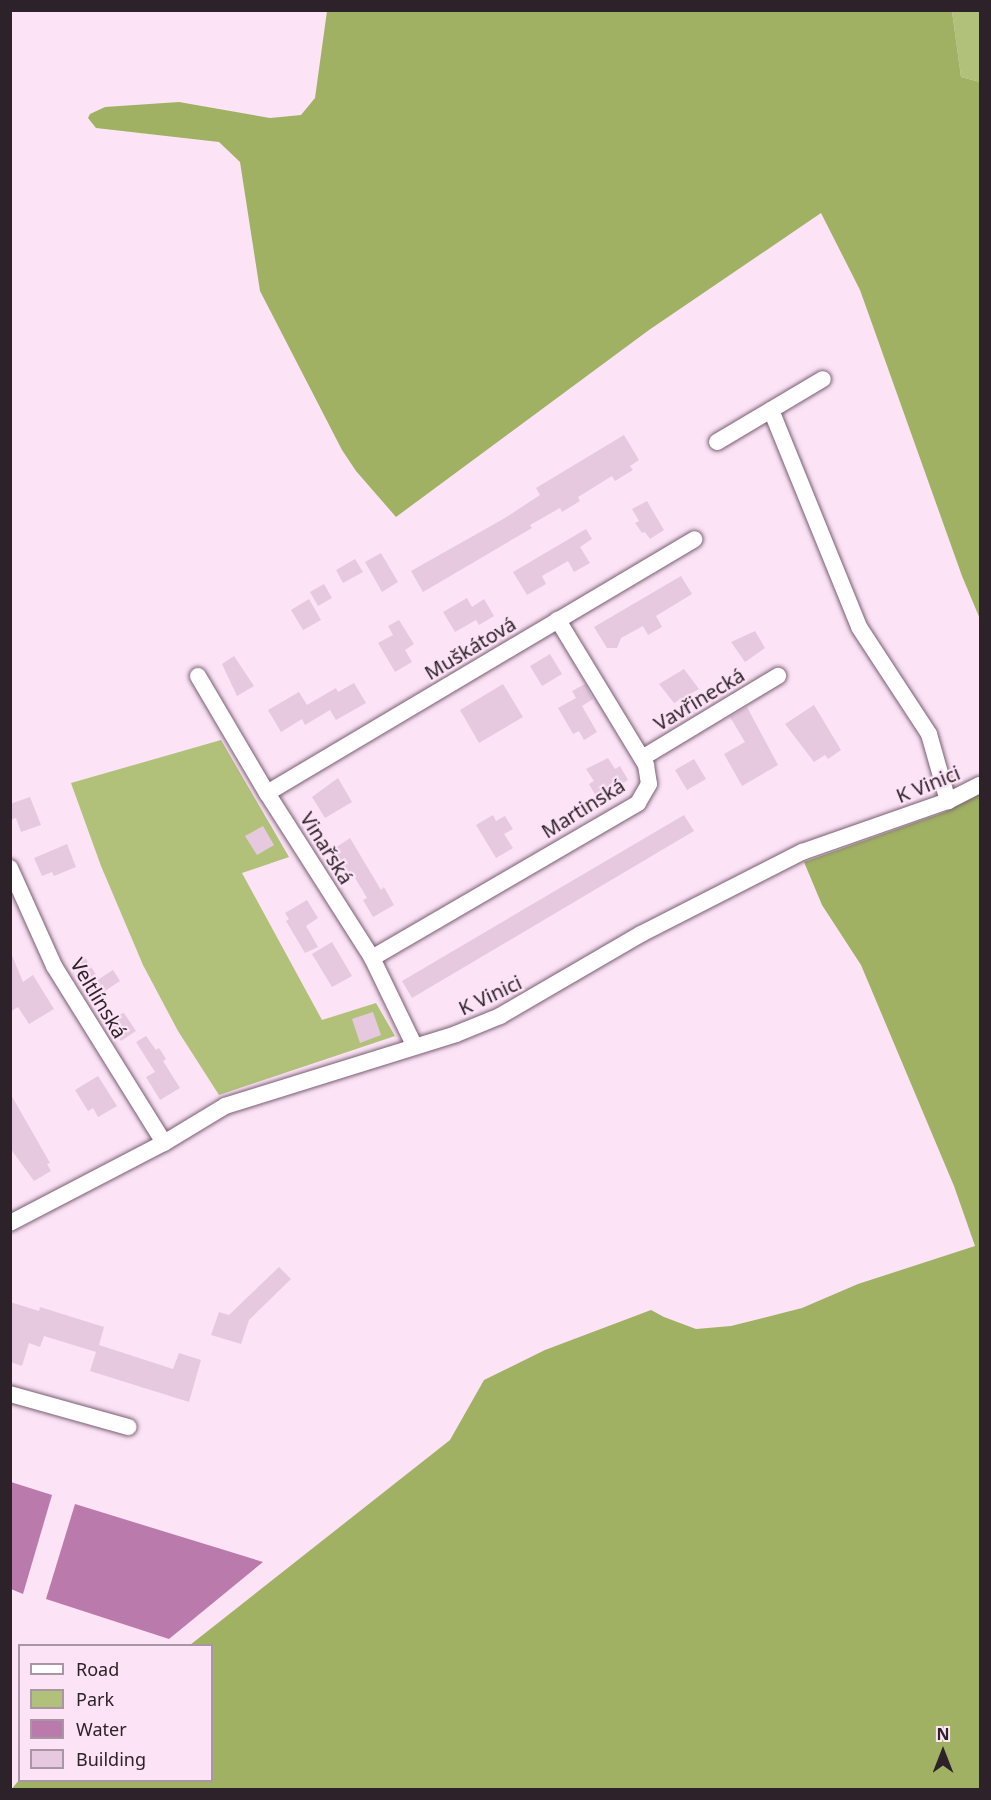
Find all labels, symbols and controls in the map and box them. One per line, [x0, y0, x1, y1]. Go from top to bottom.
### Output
street label: Muškátová [420, 611, 520, 685]
street label: Vavřinecká [649, 663, 749, 735]
street label: K Vinici [892, 760, 964, 808]
street label: Martinská [537, 773, 629, 843]
street label: Vinařská [295, 808, 359, 888]
street label: Veltlínská [66, 953, 132, 1043]
street label: K Vinici [455, 970, 525, 1020]
legend [18, 1644, 213, 1782]
text: Road [76, 1657, 119, 1681]
text: Park [76, 1687, 114, 1711]
text: Water [76, 1717, 127, 1741]
north arrow [913, 1722, 973, 1782]
text: N [936, 1723, 950, 1745]
text: Building [76, 1747, 146, 1771]

